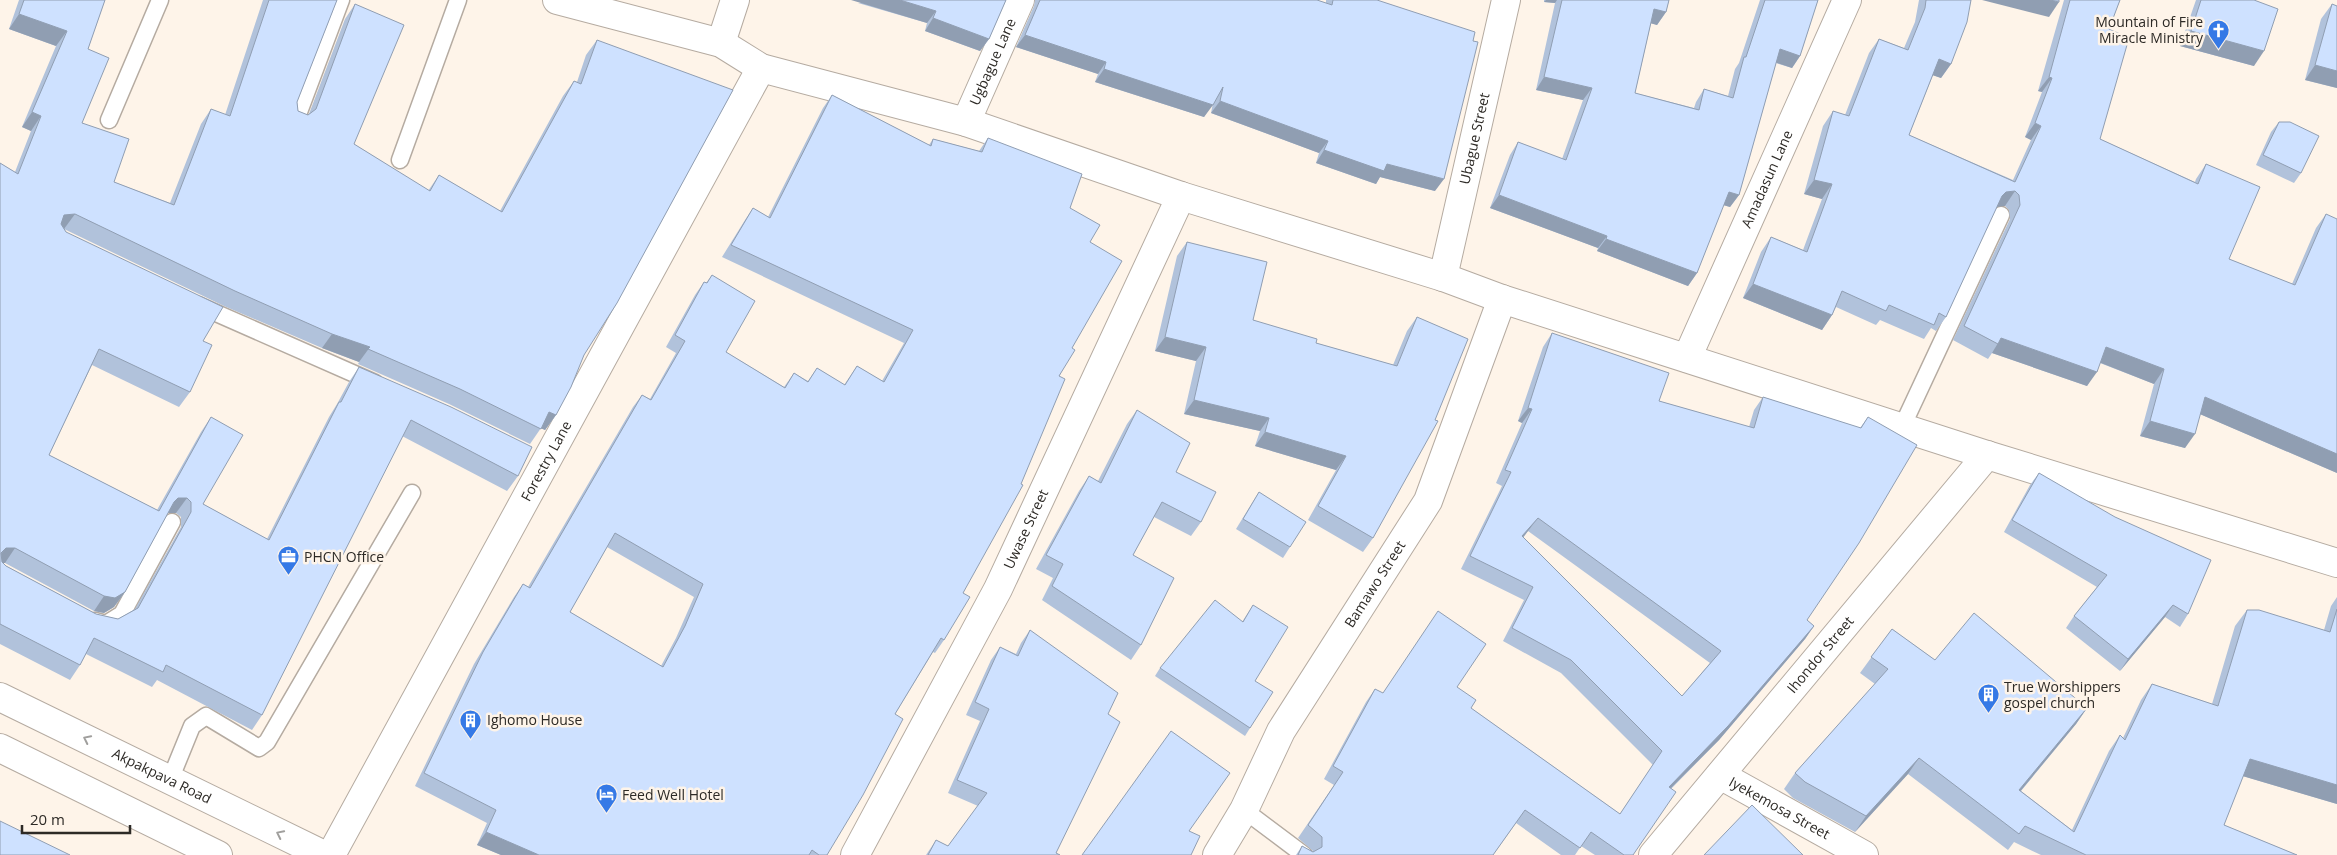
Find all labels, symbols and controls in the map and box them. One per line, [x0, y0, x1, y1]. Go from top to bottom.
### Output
place label: Mountain of Fire Miracle Ministry [2095, 12, 2204, 47]
street label: Ugbague Lane [965, 15, 1020, 108]
church icon: Mountain of Fire Miracle Ministry [2207, 18, 2231, 49]
street label: Ubague Street [1454, 91, 1494, 186]
street label: Amadasun Lane [1736, 127, 1797, 231]
street label: Forestry Lane [516, 417, 576, 504]
street label: Uwase Street [999, 486, 1052, 572]
street label: Bamawo Street [1340, 537, 1409, 631]
office icon: PHCN Office [276, 545, 300, 576]
place label: PHCN Office [304, 547, 384, 566]
street label: Ihondor Street [1782, 612, 1858, 697]
place label: True Worshippers gospel church [2004, 677, 2121, 712]
building icon: True Worshippers gospel church [1976, 683, 2000, 714]
building icon: Ighomo House [459, 708, 483, 739]
place label: Ighomo House [487, 710, 583, 729]
one-way arrow [83, 735, 92, 746]
street label: Akpakpava Road [109, 743, 215, 808]
street label: Iyekemosa Street [1726, 772, 1834, 843]
hotel icon: Feed Well Hotel [594, 783, 618, 814]
place label: Feed Well Hotel [622, 785, 724, 804]
scale bar [22, 802, 130, 834]
text: 20 m [30, 809, 65, 829]
one-way arrow [276, 829, 285, 840]

